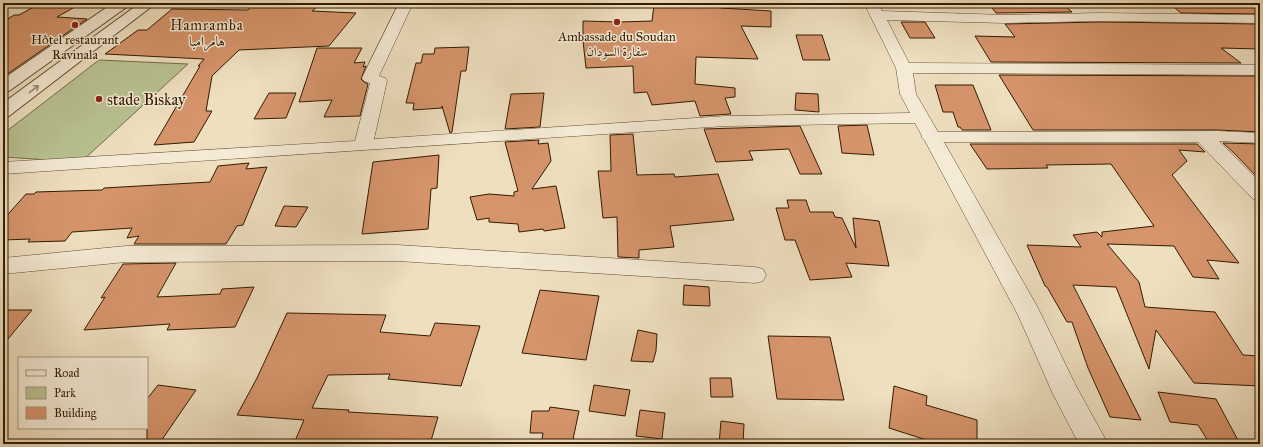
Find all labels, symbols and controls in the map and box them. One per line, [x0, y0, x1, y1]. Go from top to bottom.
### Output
district label: Hamramba هامرامبا [170, 17, 244, 51]
marker: Ambassade du Soudan سفارة السودان [612, 17, 622, 27]
marker: Hôtel restaurant Ravinala [70, 20, 80, 30]
place label: Ambassade du Soudan سفارة السودان [557, 29, 676, 60]
place label: Hôtel restaurant Ravinala [31, 32, 119, 63]
one-way arrow [29, 85, 40, 93]
place label: stade Biskay [107, 90, 186, 109]
marker: stade Biskay [94, 94, 104, 104]
legend [18, 357, 148, 429]
text: Road [54, 366, 80, 380]
text: Park [54, 386, 76, 400]
text: Building [54, 406, 97, 421]

